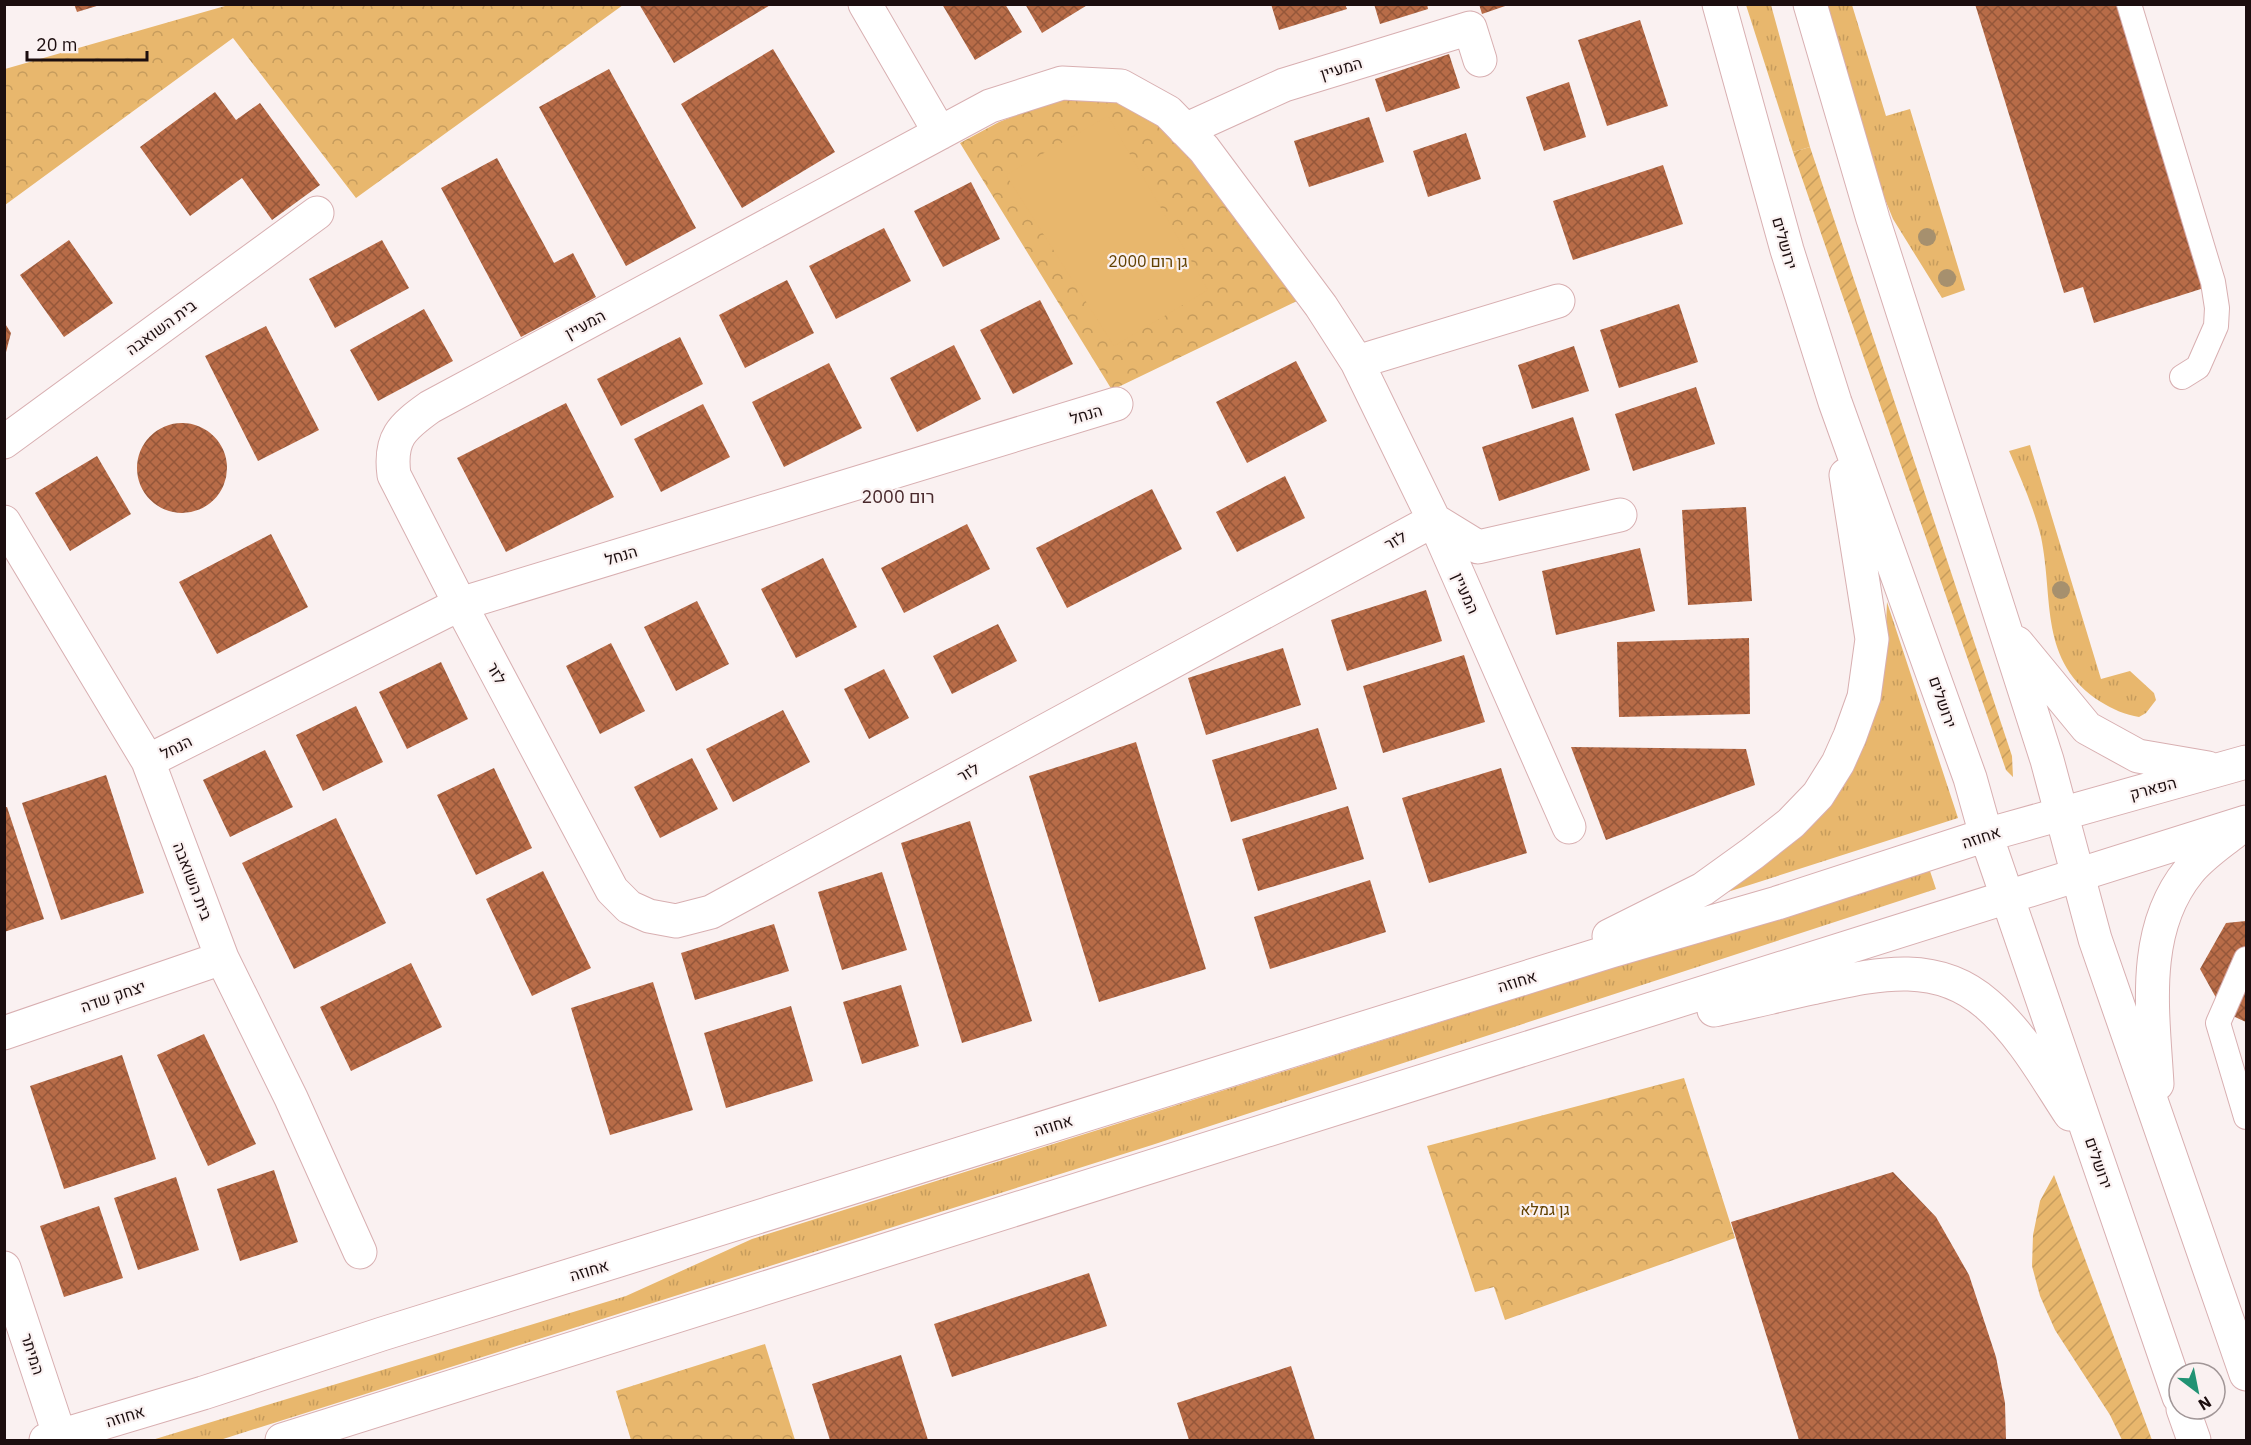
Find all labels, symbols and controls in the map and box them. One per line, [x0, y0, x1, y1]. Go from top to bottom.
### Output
scale bar [27, 24, 147, 62]
text: 20 m [36, 33, 78, 56]
street label: המעיין [1317, 52, 1365, 84]
street label: ירושלים [1768, 215, 1802, 271]
park label: גן רום 2000 [1108, 251, 1188, 271]
street label: בית השואבה [122, 294, 200, 359]
street label: המעיין [561, 305, 609, 343]
street label: הנחל [1067, 400, 1105, 428]
district label: רום 2000 [861, 485, 935, 508]
street label: לזר [1381, 526, 1409, 554]
street label: הנחל [602, 541, 640, 569]
street label: המעיין [1448, 569, 1484, 617]
street label: לזר [483, 659, 511, 687]
street label: ירושלים [1925, 674, 1961, 730]
street label: הנחל [157, 731, 195, 763]
street label: לזר [954, 758, 982, 786]
street label: הפארק [2127, 772, 2179, 804]
street label: אחוזה [1959, 821, 2003, 853]
street label: בית השואבה [169, 839, 217, 923]
street label: אחוזה [1495, 966, 1539, 996]
street label: יצחק שדה [78, 976, 148, 1016]
street label: אחוזה [1031, 1110, 1075, 1140]
street label: ירושלים [2081, 1135, 2117, 1191]
park label: גן גמלא [1520, 1199, 1570, 1219]
street label: אחוזה [567, 1255, 611, 1285]
street label: המיתר [17, 1331, 49, 1377]
north arrow [2167, 1361, 2227, 1421]
text: N [2195, 1392, 2215, 1415]
street label: אחוזה [103, 1401, 147, 1431]

